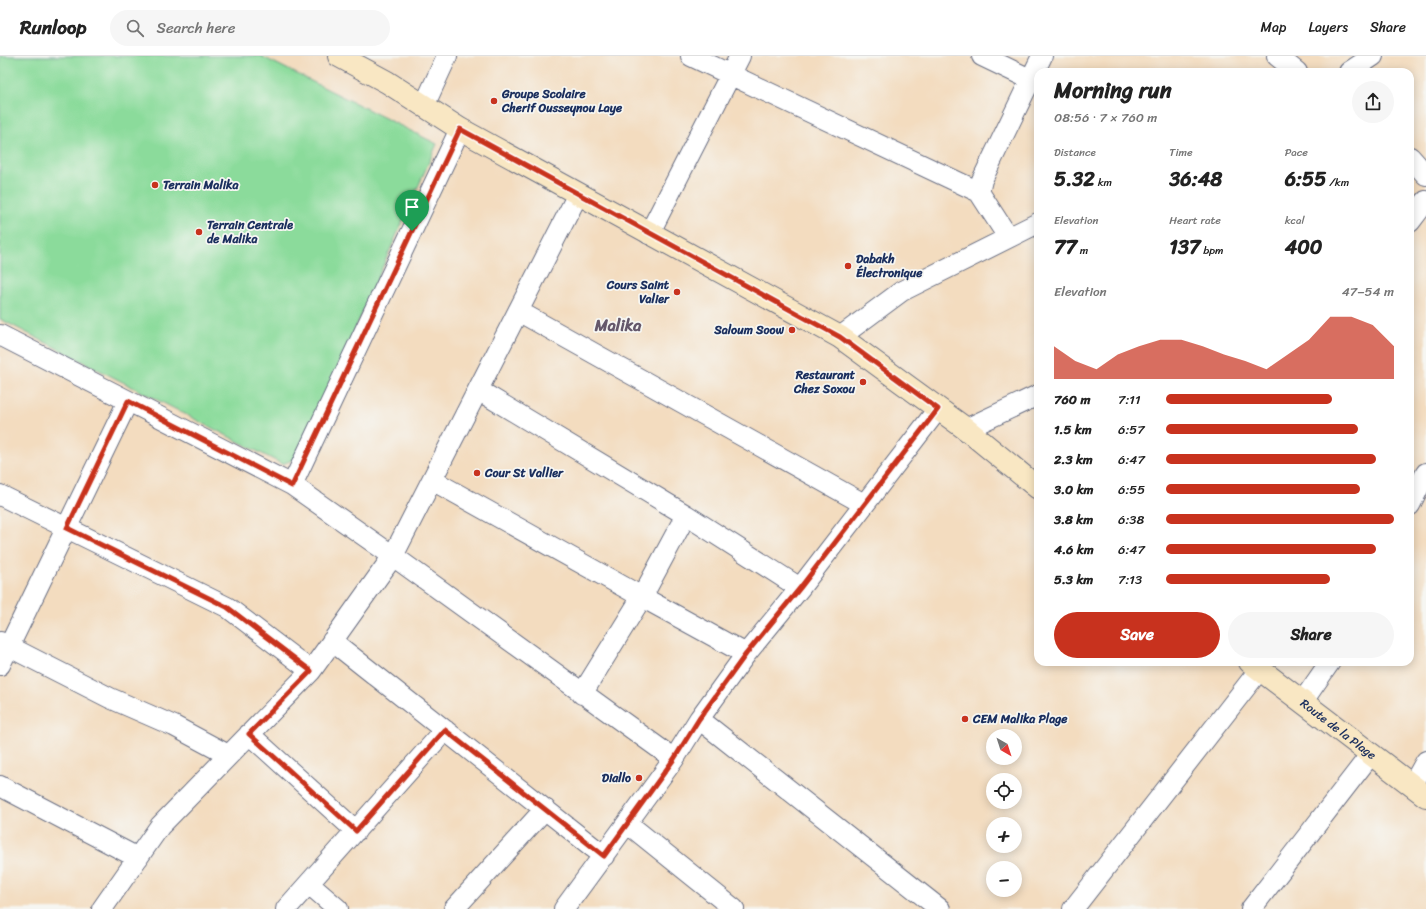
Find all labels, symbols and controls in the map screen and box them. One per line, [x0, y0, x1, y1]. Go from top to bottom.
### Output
search box [110, 10, 390, 46]
text: Runloop [20, 11, 86, 44]
text: Search here [156, 15, 235, 41]
text: Map [1261, 15, 1286, 40]
text: Layers [1308, 15, 1348, 40]
text: Share [1370, 15, 1406, 40]
icon: search [124, 17, 146, 39]
text: Morning run [1054, 71, 1172, 110]
button: share [1352, 81, 1394, 123]
place label: Groupe Scolaire Cherif Ousseynou Laye [501, 83, 623, 119]
marker: Groupe Scolaire Cherif Ousseynou Laye [489, 96, 499, 106]
text: 08:56 · 7 × 760 m [1054, 106, 1157, 129]
text: Distance [1054, 143, 1096, 162]
text: Time [1169, 143, 1193, 162]
text: Pace [1285, 143, 1308, 162]
text: 5.32 [1054, 162, 1095, 197]
text: 36:48 [1169, 162, 1222, 197]
text: 6:55 [1285, 162, 1327, 197]
text: km [1095, 173, 1112, 192]
text: /km [1327, 173, 1349, 192]
place label: Terrain Malika [163, 174, 239, 196]
marker: Terrain Malika [150, 180, 160, 190]
pin [395, 190, 429, 231]
icon: arrive [401, 196, 423, 218]
text: Elevation [1054, 211, 1099, 230]
text: Heart rate [1169, 211, 1221, 230]
text: kcal [1285, 211, 1305, 230]
place label: Terrain Centrale de Malika [207, 214, 293, 250]
marker: Terrain Centrale de Malika [194, 227, 204, 237]
text: 77 [1054, 230, 1077, 265]
text: 137 [1169, 230, 1200, 265]
text: 400 [1285, 230, 1322, 265]
text: m [1077, 241, 1088, 260]
text: bpm [1200, 241, 1223, 260]
place label: Dabakh Électronique [856, 248, 923, 284]
marker: Dabakh Électronique [843, 261, 853, 271]
place label: Cours Saint Valier [606, 274, 670, 310]
text: Elevation [1054, 280, 1107, 303]
text: 47–54 m [1342, 280, 1394, 303]
marker: Cours Saint Valier [672, 287, 682, 297]
district label: Malika [594, 311, 642, 340]
place label: Saloum Soow [713, 319, 785, 341]
marker: Saloum Soow [787, 325, 797, 335]
place label: Restaurant Chez Soxou [793, 364, 856, 400]
marker: Restaurant Chez Soxou [858, 377, 868, 387]
text: 760 m [1054, 388, 1090, 411]
text: 7:11 [1118, 388, 1141, 411]
text: 1.5 km [1054, 418, 1092, 441]
text: 6:57 [1118, 418, 1145, 441]
text: 2.3 km [1054, 448, 1093, 471]
text: 6:47 [1118, 448, 1145, 471]
place label: Cour St Vallier [484, 462, 564, 484]
marker: Cour St Vallier [472, 468, 482, 478]
text: 3.0 km [1054, 478, 1094, 501]
text: 6:55 [1118, 478, 1145, 501]
text: 3.8 km [1054, 508, 1093, 531]
text: 6:38 [1118, 508, 1144, 531]
text: 4.6 km [1054, 538, 1094, 561]
text: 6:47 [1118, 538, 1145, 561]
text: 5.3 km [1054, 568, 1093, 591]
text: 7:13 [1118, 568, 1142, 591]
button: Save [1054, 612, 1220, 658]
button: Share [1228, 612, 1394, 658]
street label: Route de la Plage [1295, 693, 1381, 766]
place label: CEM Malika Plage [972, 708, 1068, 730]
marker: CEM Malika Plage [960, 714, 970, 724]
north arrow [986, 729, 1022, 765]
map controls [986, 729, 1022, 897]
place label: Diallo [602, 767, 631, 789]
marker: Diallo [634, 773, 644, 783]
button: locate [986, 773, 1022, 809]
button: + [986, 817, 1022, 853]
button: − [986, 861, 1022, 897]

